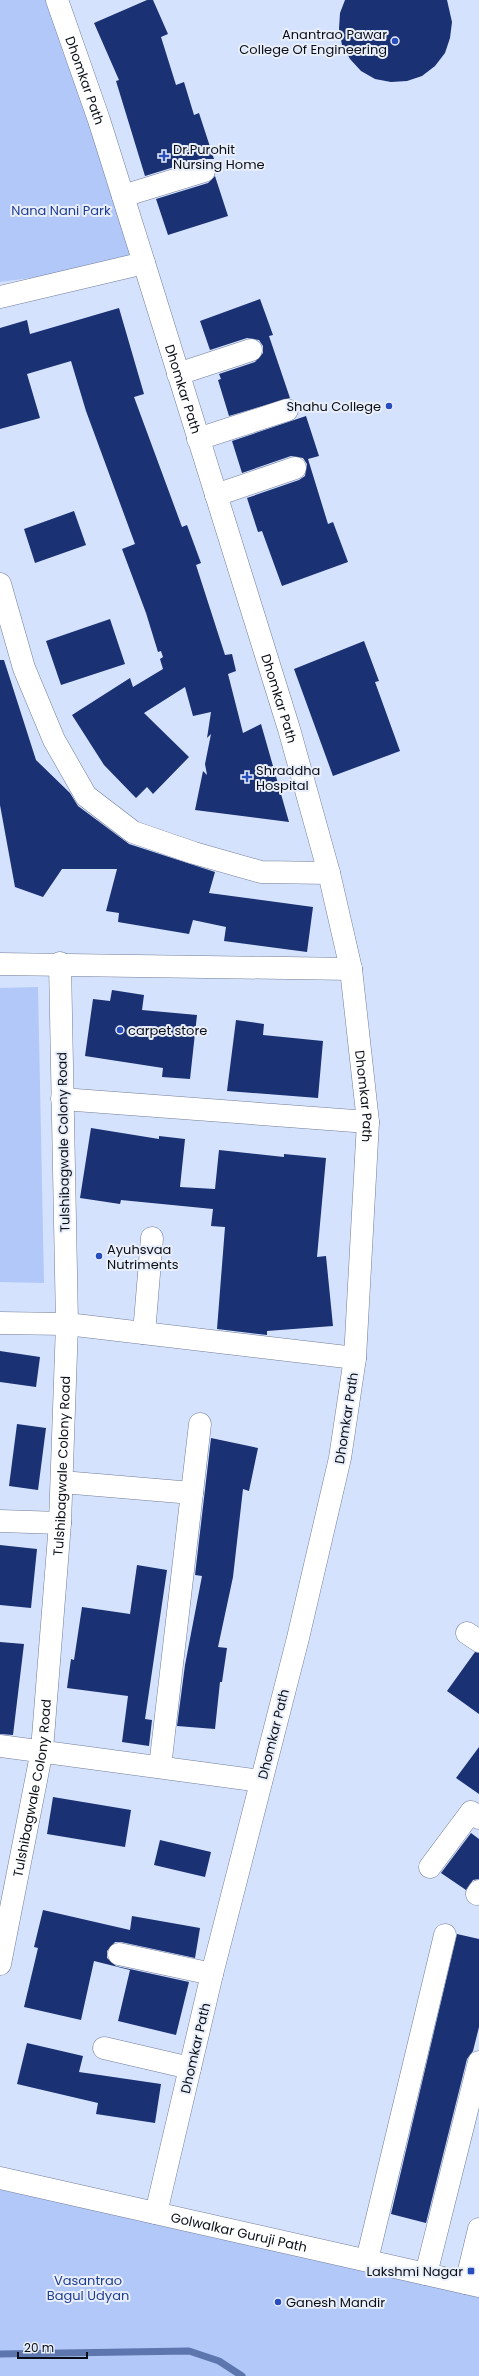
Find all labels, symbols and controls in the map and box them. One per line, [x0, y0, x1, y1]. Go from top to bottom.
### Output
place label: Anantrao Pawar College Of Engineering [239, 25, 387, 59]
street label: Dhomkar Path [60, 34, 109, 127]
marker: Anantrao Pawar College Of Engineering [390, 36, 400, 46]
place label: Dr.Purohit Nursing Home [173, 140, 265, 174]
marker: Dr.Purohit Nursing Home [158, 150, 170, 162]
park label: Nana Nani Park [11, 201, 111, 220]
street label: Dhomkar Path [160, 342, 206, 436]
place label: Shahu College [286, 397, 381, 416]
marker: Shahu College [384, 401, 394, 411]
street label: Dhomkar Path [256, 652, 301, 745]
place label: Shraddha Hospital [256, 761, 320, 795]
marker: Shraddha Hospital [241, 771, 253, 783]
place label: carpet store [128, 1021, 207, 1040]
marker: carpet store [115, 1025, 125, 1035]
street label: Dhomkar Path [350, 1049, 377, 1143]
street label: Tulshibagwale Colony Road [52, 1052, 75, 1232]
place label: Ayuhsvaa Nutriments [107, 1240, 179, 1274]
marker: Ayuhsvaa Nutriments [94, 1251, 104, 1261]
street label: Dhomkar Path [330, 1371, 363, 1465]
street label: Tulshibagwale Colony Road [48, 1375, 75, 1557]
street label: Dhomkar Path [253, 1687, 294, 1781]
street label: Tulshibagwale Colony Road [8, 1698, 56, 1879]
street label: Dhomkar Path [176, 2001, 215, 2095]
street label: Golwalkar Guruji Path [169, 2208, 309, 2257]
place label: Lakshmi Nagar [366, 2262, 463, 2281]
marker: Lakshmi Nagar [466, 2266, 476, 2276]
park label: Vasantrao Bagul Udyan [47, 2271, 129, 2305]
place label: Ganesh Mandir [286, 2293, 385, 2312]
marker: Ganesh Mandir [273, 2297, 283, 2307]
scale bar [18, 2334, 87, 2360]
text: 20 m [24, 2339, 54, 2356]

